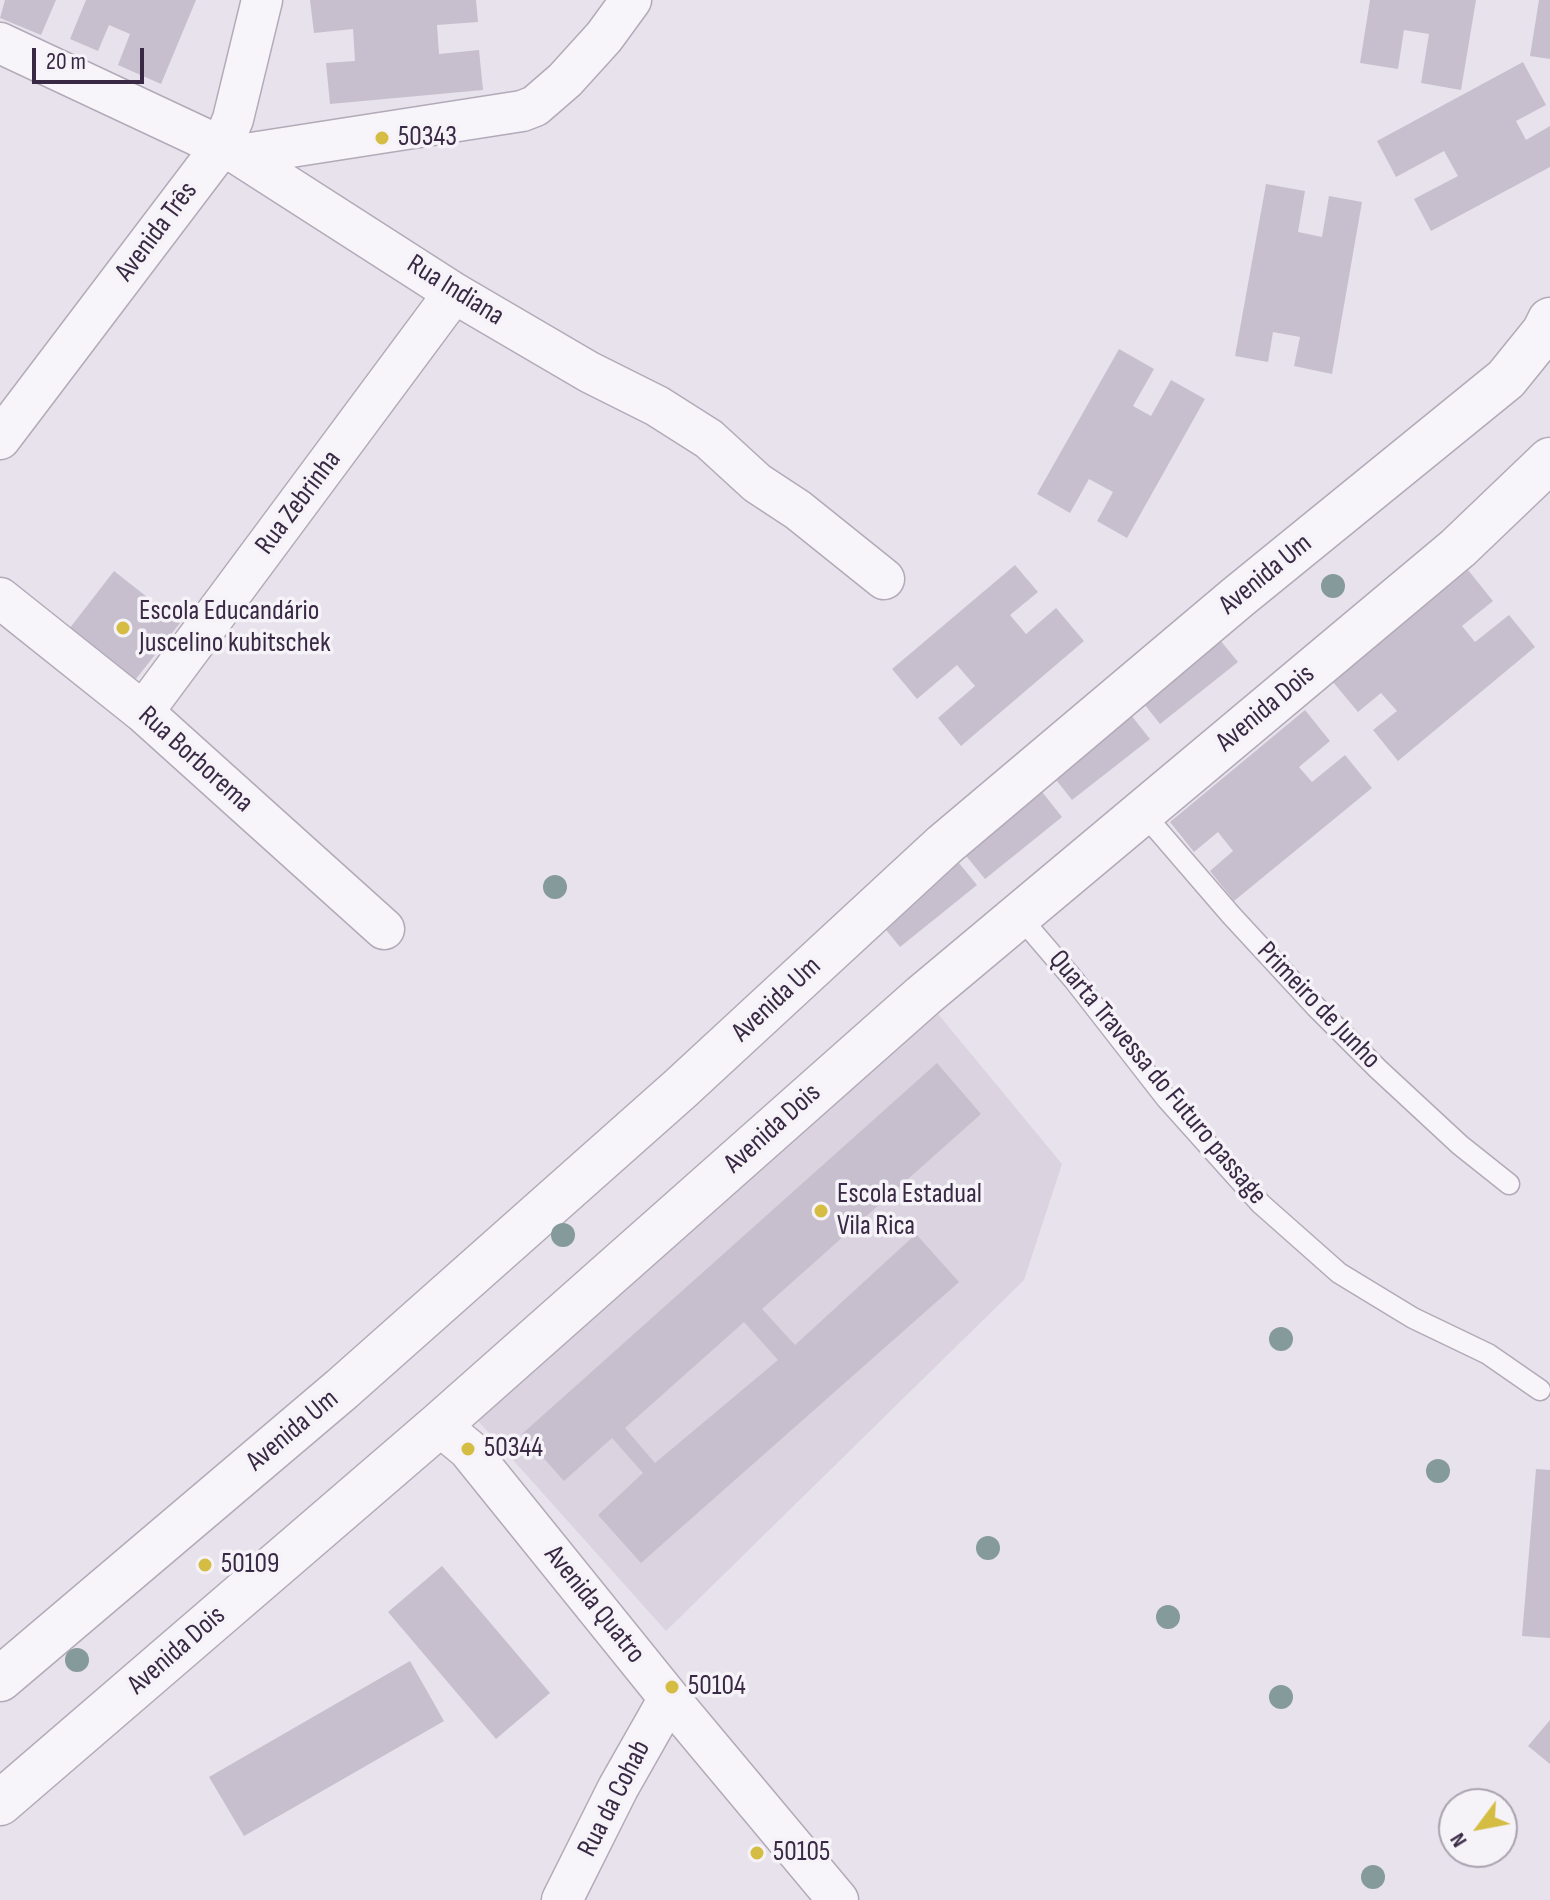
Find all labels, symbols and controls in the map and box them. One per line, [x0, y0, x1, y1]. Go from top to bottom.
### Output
scale bar [36, 32, 148, 82]
text: 20 m [46, 47, 86, 76]
place label: 50343 [398, 121, 457, 155]
marker: 50343 [373, 129, 391, 147]
street label: Avenida Três [109, 176, 205, 288]
street label: Rua Indiana [400, 248, 510, 334]
street label: Rua Zebrinha [249, 444, 349, 562]
street label: Avenida Um [1213, 528, 1319, 622]
place label: Escola Educandário Juscelino kubitschek [139, 595, 331, 661]
marker: Escola Educandário Juscelino kubitschek [114, 619, 132, 637]
street label: Avenida Dois [1210, 658, 1322, 760]
street label: Rua Borborema [131, 700, 259, 820]
street label: Primeiro de Junho [1249, 935, 1387, 1077]
street label: Quarta Travessa do Futuro passage [1041, 944, 1273, 1212]
street label: Avenida Um [726, 950, 828, 1050]
street label: Avenida Dois [718, 1077, 828, 1181]
place label: Escola Estadual Vila Rica [837, 1178, 982, 1244]
marker: Escola Estadual Vila Rica [812, 1202, 830, 1220]
street label: Avenida Um [240, 1383, 346, 1479]
place label: 50344 [484, 1432, 543, 1466]
marker: 50344 [459, 1440, 477, 1458]
street label: Avenida Quatro [536, 1539, 652, 1671]
place label: 50109 [221, 1548, 279, 1582]
marker: 50109 [196, 1556, 214, 1574]
street label: Avenida Dois [121, 1600, 233, 1702]
place label: 50104 [688, 1670, 746, 1704]
marker: 50104 [663, 1678, 681, 1696]
street label: Rua da Cohab [571, 1735, 659, 1863]
north arrow [1438, 1788, 1518, 1868]
text: N [1444, 1828, 1473, 1852]
place label: 50105 [773, 1836, 830, 1870]
marker: 50105 [748, 1844, 766, 1862]

